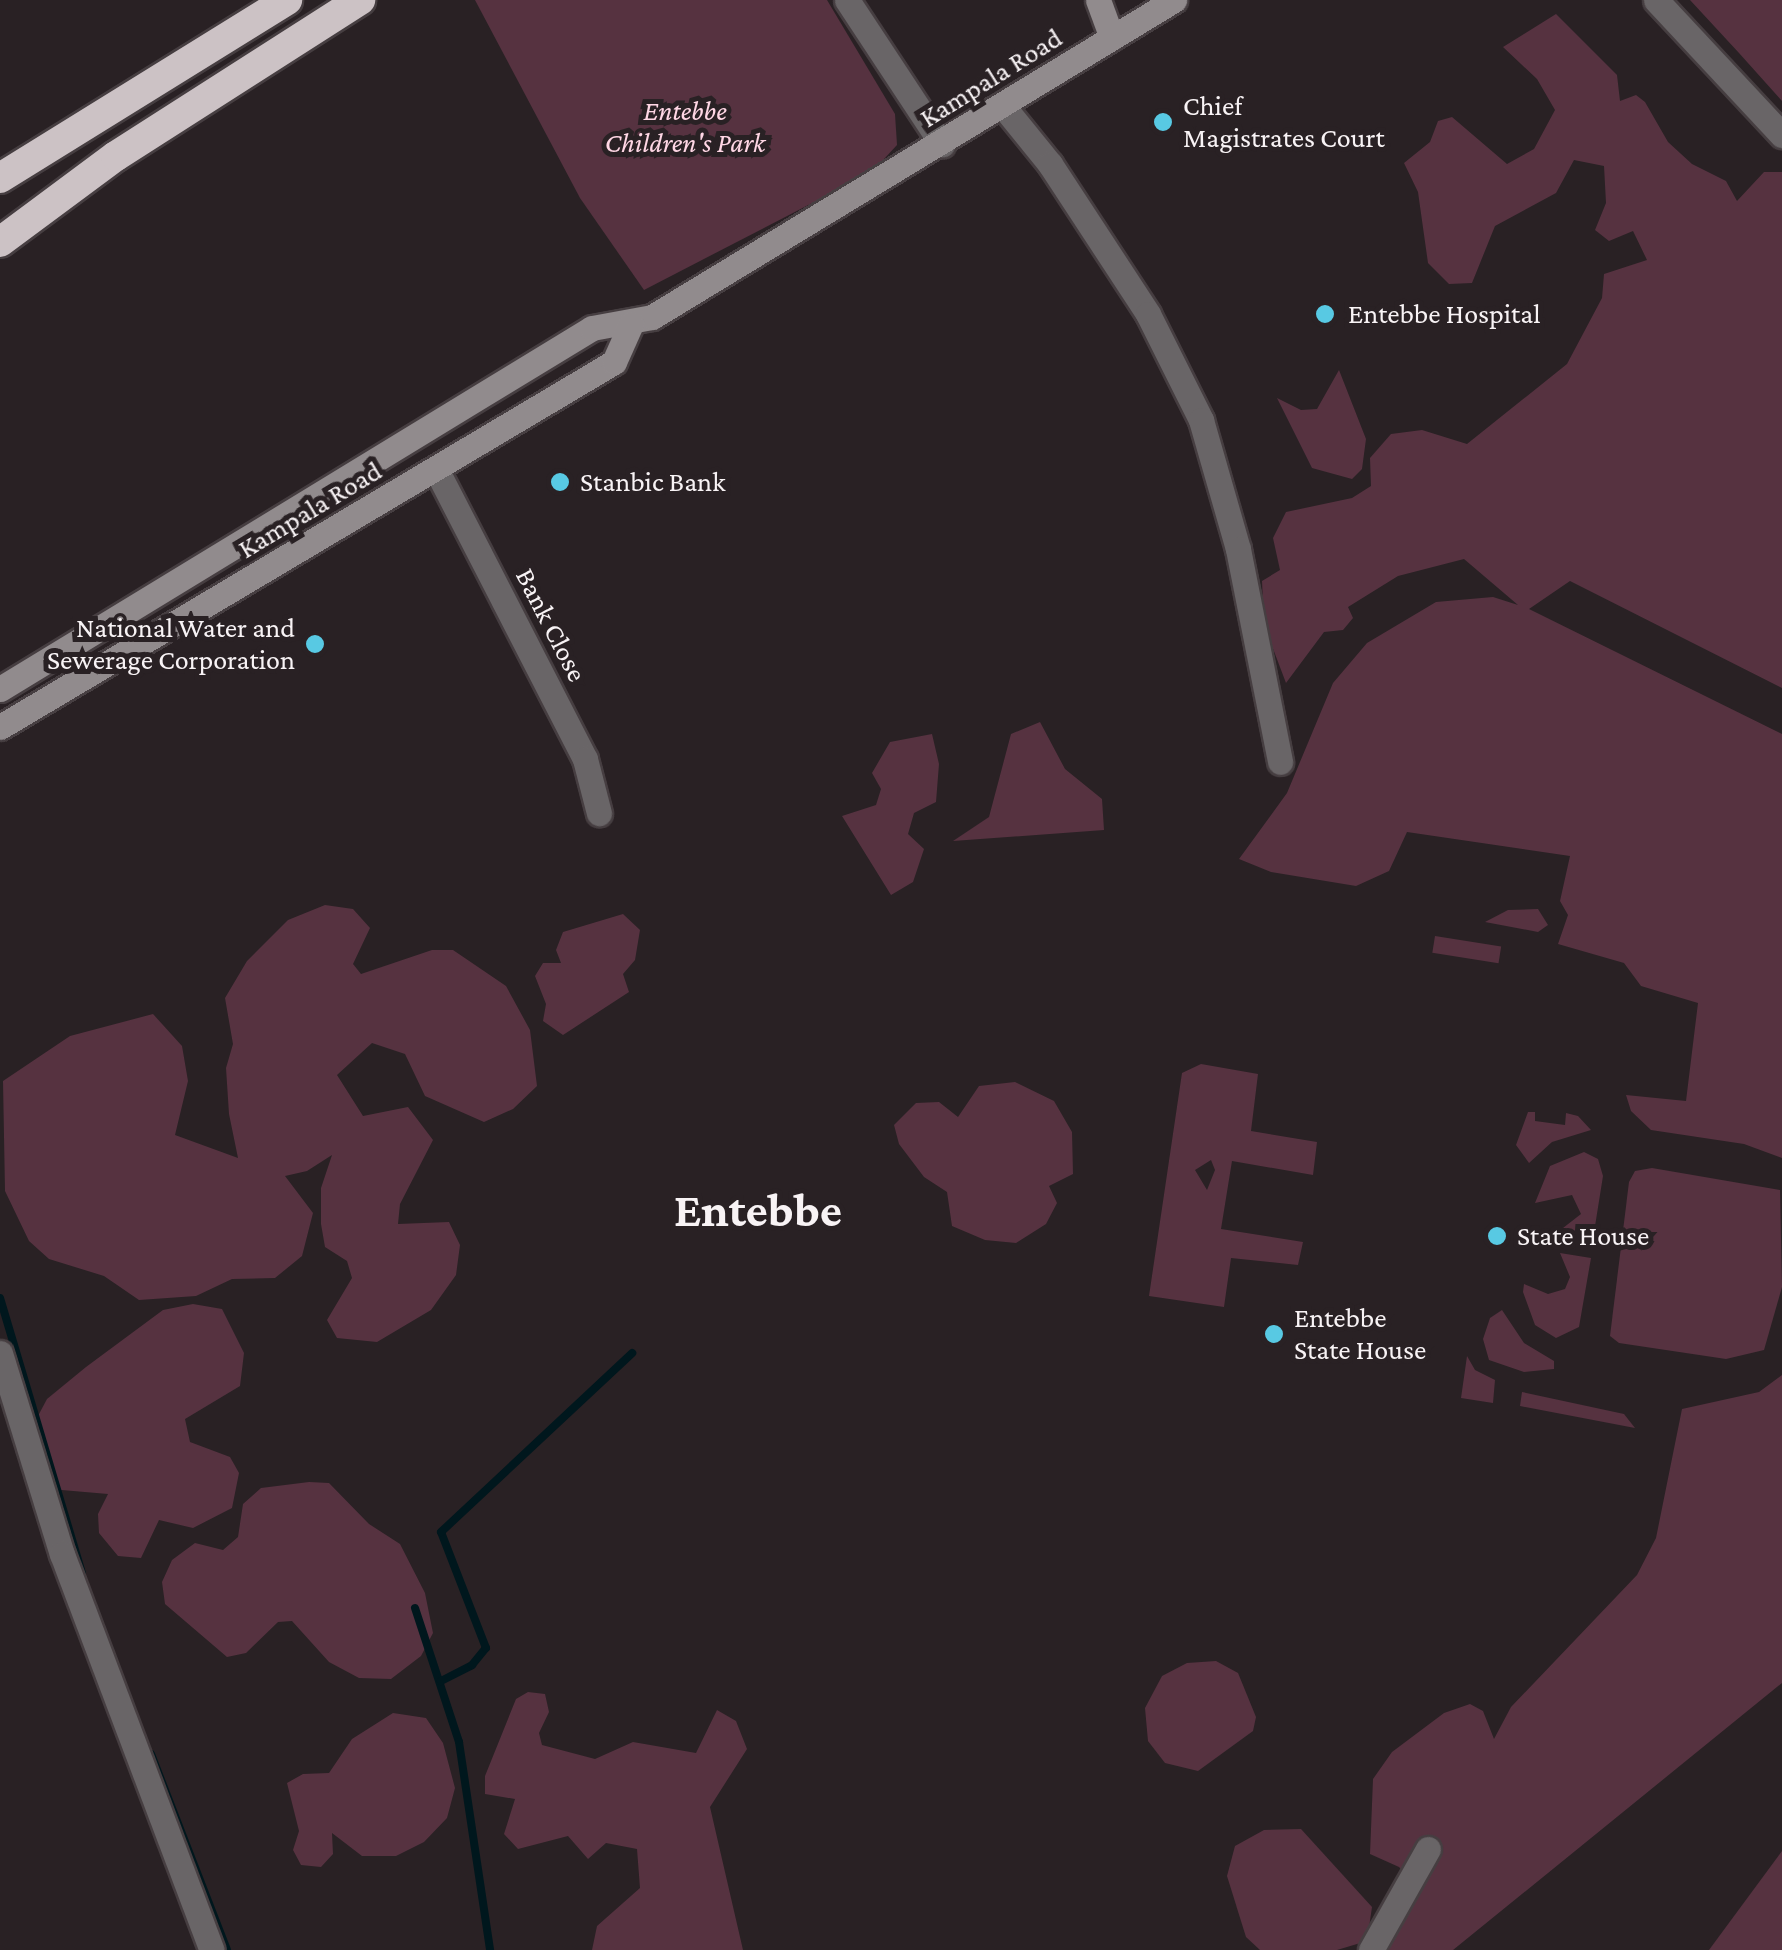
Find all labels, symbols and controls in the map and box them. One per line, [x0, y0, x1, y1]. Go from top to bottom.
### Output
street label: Kampala Road [914, 21, 1068, 135]
place label: Chief Magistrates Court [1183, 89, 1385, 155]
park label: Entebbe Children's Park [605, 94, 765, 160]
marker: Chief Magistrates Court [1152, 111, 1174, 133]
place label: Entebbe Hospital [1348, 297, 1541, 331]
marker: Entebbe Hospital [1312, 301, 1338, 327]
street label: Kampala Road [232, 454, 388, 566]
place label: Stanbic Bank [580, 465, 725, 499]
marker: Stanbic Bank [549, 471, 571, 493]
street label: Bank Close [508, 563, 594, 687]
place label: National Water and Sewerage Corporation [47, 611, 295, 677]
marker: National Water and Sewerage Corporation [304, 633, 326, 655]
district label: Entebbe [674, 1181, 842, 1239]
place label: State House [1517, 1219, 1649, 1253]
marker: State House [1486, 1225, 1508, 1247]
place label: Entebbe State House [1294, 1301, 1426, 1367]
marker: Entebbe State House [1263, 1323, 1285, 1345]

